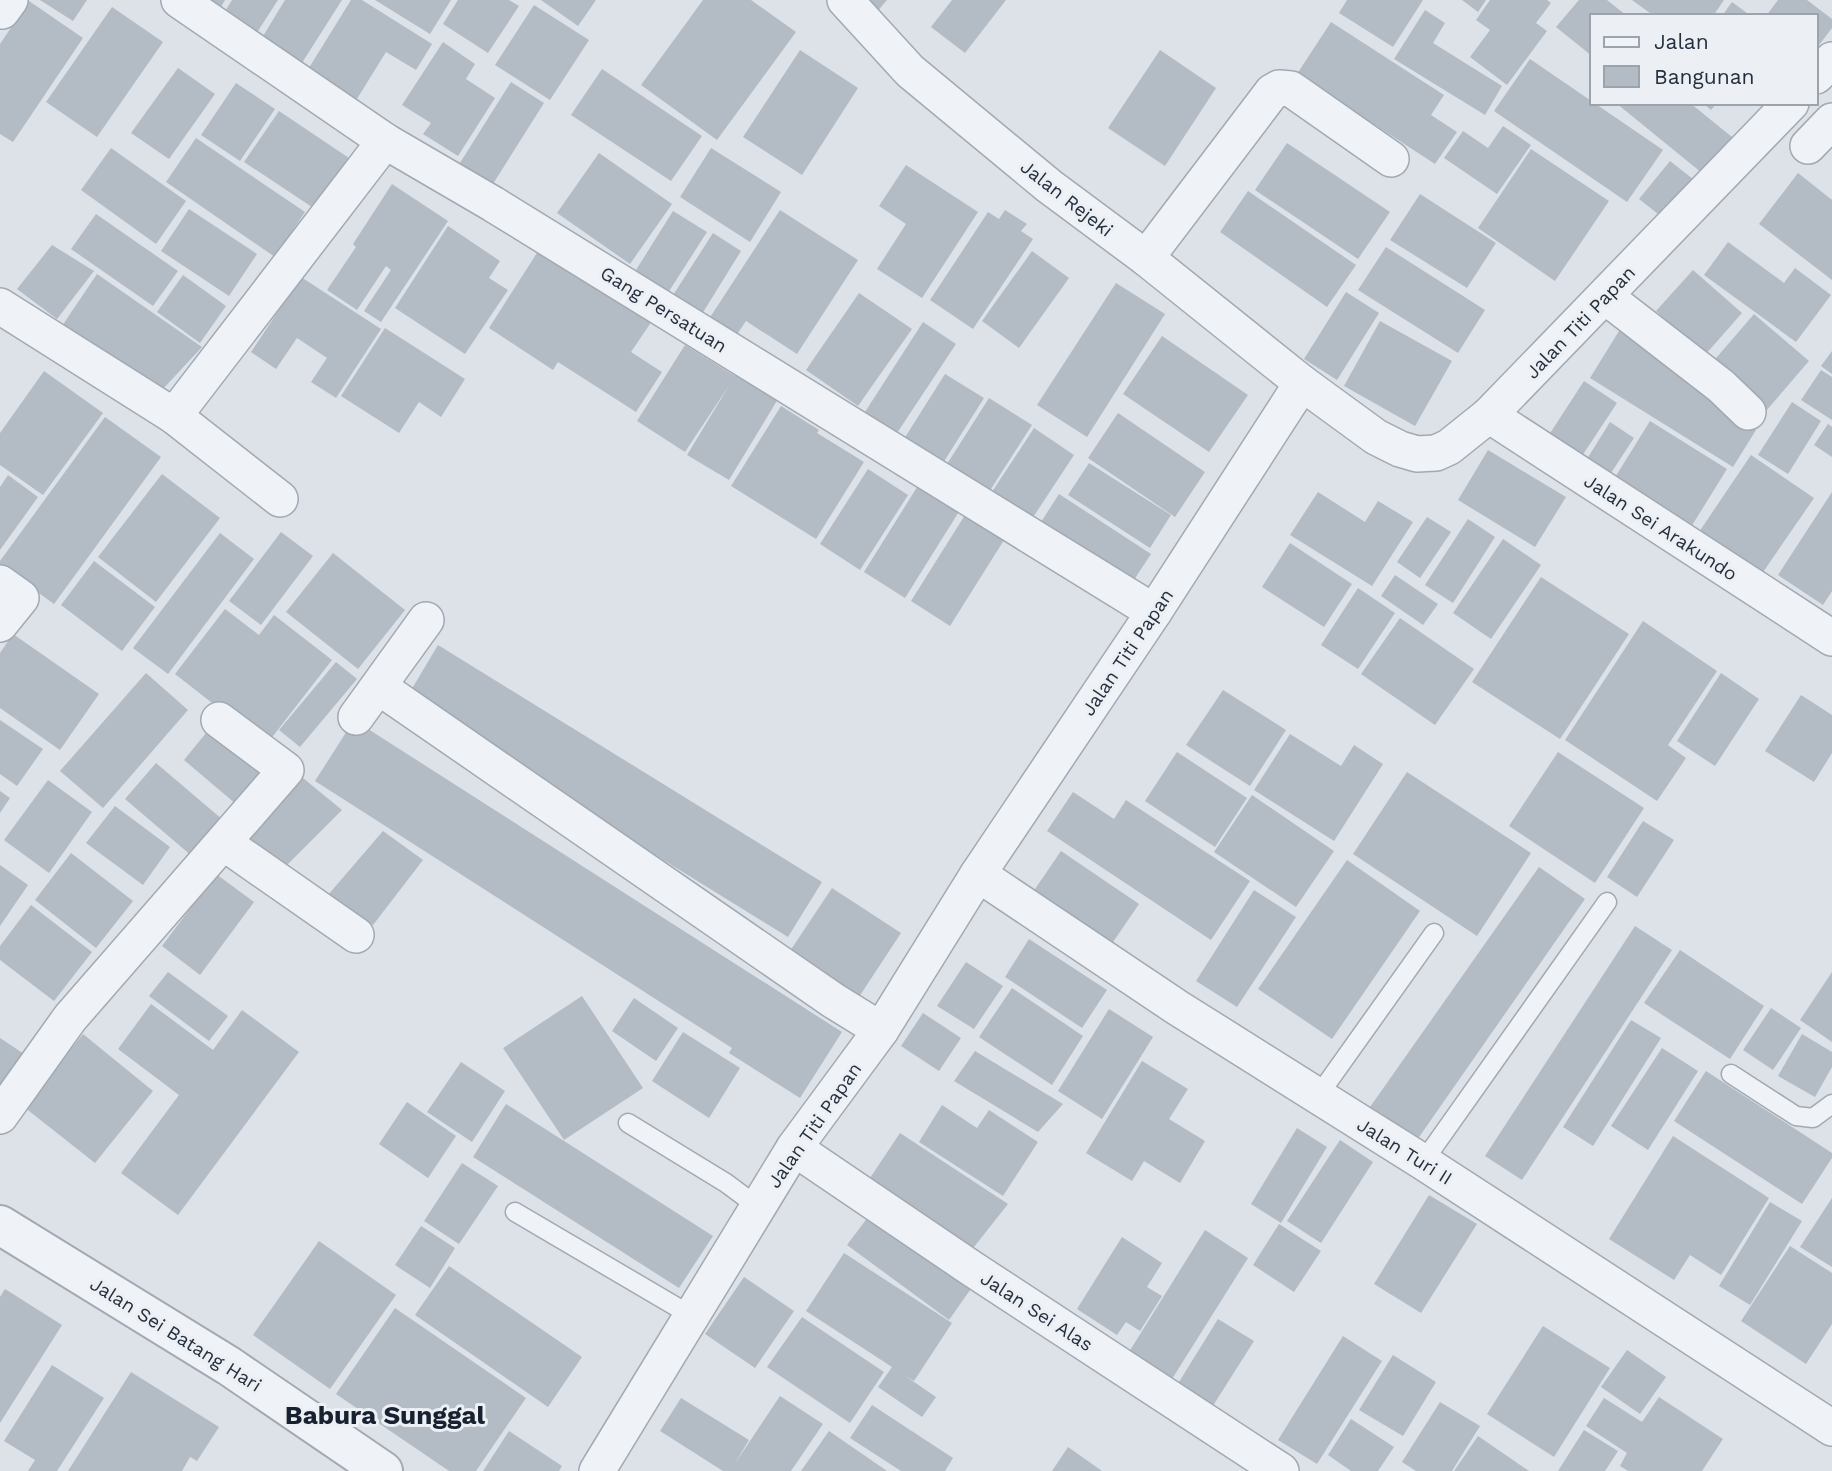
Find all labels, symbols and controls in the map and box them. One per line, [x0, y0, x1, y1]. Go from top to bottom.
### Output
legend [1590, 14, 1818, 105]
text: Jalan [1654, 29, 1709, 54]
text: Bangunan [1654, 64, 1755, 89]
street label: Jalan Rejeki [1016, 155, 1118, 242]
street label: Gang Persatuan [596, 261, 731, 358]
street label: Jalan Titi Papan [1521, 261, 1640, 384]
street label: Jalan Sei Arakundo [1580, 469, 1742, 586]
street label: Jalan Titi Papan [1077, 585, 1178, 720]
street label: Jalan Titi Papan [763, 1058, 866, 1192]
street label: Jalan Turi II [1353, 1113, 1457, 1190]
street label: Jalan Sei Alas [976, 1267, 1097, 1356]
street label: Jalan Sei Batang Hari [86, 1272, 266, 1397]
district label: Babura Sunggal [285, 1400, 486, 1430]

